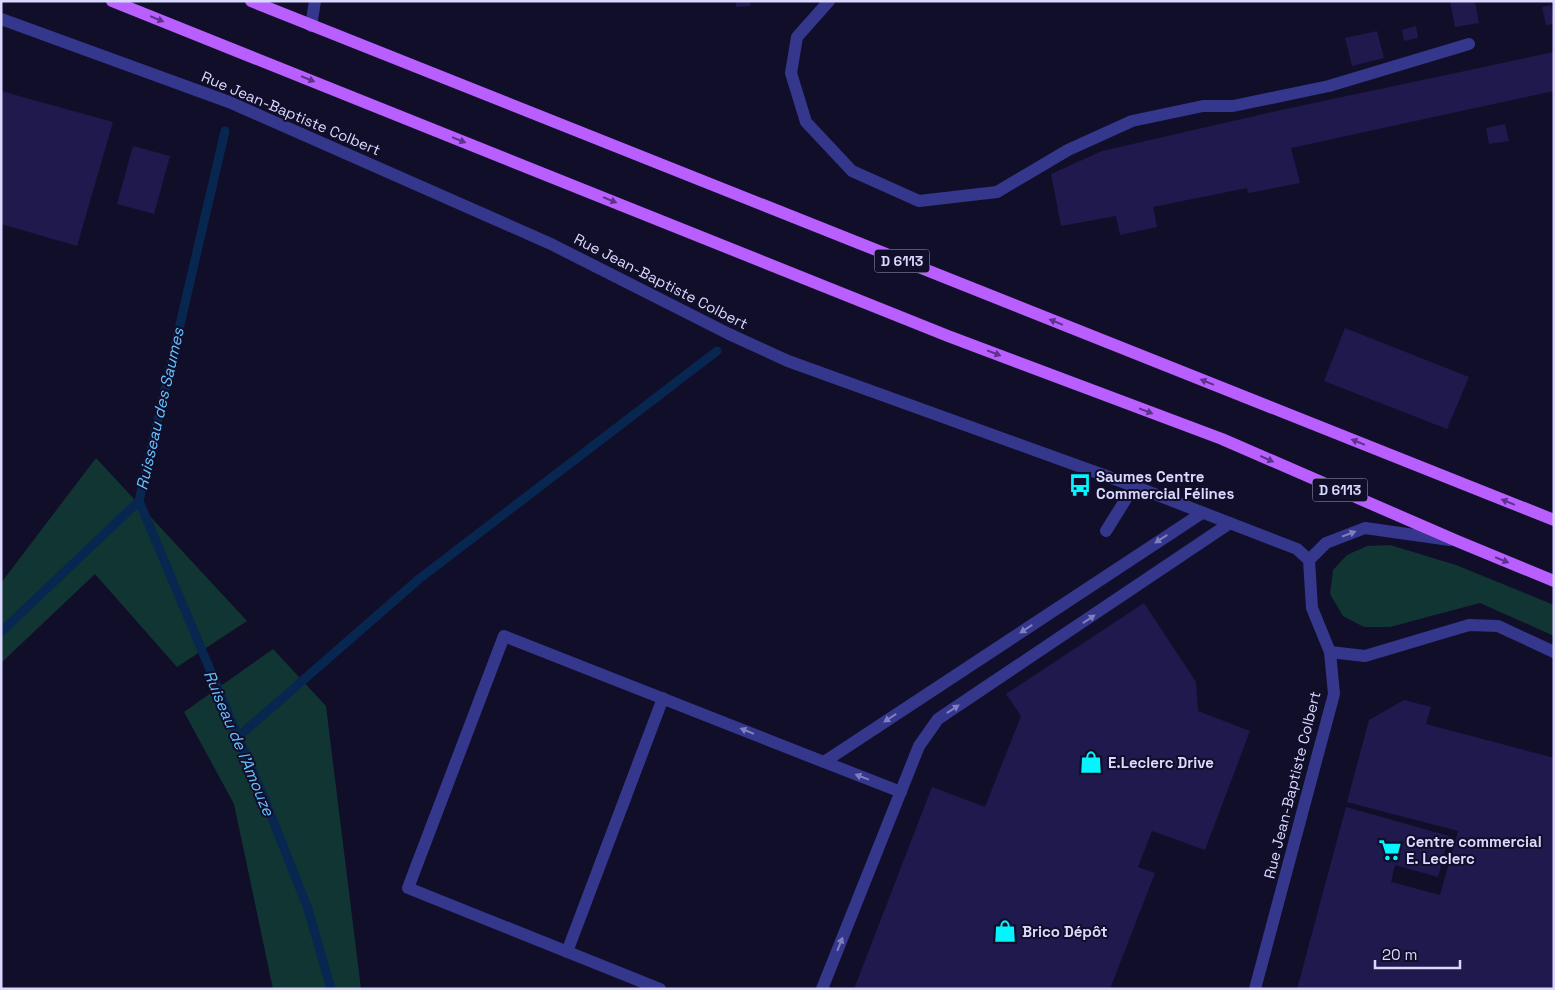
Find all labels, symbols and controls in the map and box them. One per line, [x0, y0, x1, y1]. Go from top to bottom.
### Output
one-way arrow [150, 15, 165, 23]
street label: Rue Jean-Baptiste Colbert [199, 67, 383, 159]
one-way arrow [301, 75, 316, 83]
one-way arrow [452, 136, 466, 144]
one-way arrow [603, 196, 618, 204]
street label: Rue Jean-Baptiste Colbert [571, 229, 751, 333]
road number: D 6113 [874, 250, 930, 272]
one-way arrow [1048, 317, 1063, 325]
water label: Ruisseau des Saumes [131, 325, 189, 492]
one-way arrow [987, 349, 1002, 357]
one-way arrow [1199, 377, 1214, 385]
one-way arrow [1139, 407, 1153, 415]
one-way arrow [1350, 438, 1365, 445]
one-way arrow [1260, 455, 1274, 463]
place label: Saumes Centre Commercial Félines [1096, 467, 1235, 503]
bus stop icon: Saumes Centre Commercial Félines [1067, 472, 1093, 498]
road number: D 6113 [1312, 478, 1368, 502]
one-way arrow [1501, 498, 1516, 505]
one-way arrow [1342, 530, 1357, 537]
one-way arrow [1155, 535, 1168, 544]
one-way arrow [1495, 556, 1509, 564]
one-way arrow [1082, 614, 1095, 624]
one-way arrow [1019, 624, 1032, 634]
water label: Ruiseau de l'Amouze [199, 667, 279, 819]
street label: Rue Jean-Baptiste Colbert [1259, 689, 1325, 881]
one-way arrow [947, 704, 960, 714]
one-way arrow [883, 714, 897, 723]
one-way arrow [740, 727, 754, 735]
shop icon: E.Leclerc Drive [1078, 749, 1104, 775]
place label: E.Leclerc Drive [1108, 753, 1214, 772]
one-way arrow [855, 773, 870, 781]
place label: Centre commercial E. Leclerc [1406, 832, 1542, 868]
supermarket icon: Centre commercial E. Leclerc [1377, 837, 1403, 863]
shop icon: Brico Dépôt [992, 918, 1018, 944]
place label: Brico Dépôt [1022, 922, 1108, 941]
one-way arrow [837, 936, 845, 951]
scale bar [1375, 938, 1460, 970]
text: 20 m [1382, 945, 1417, 964]

